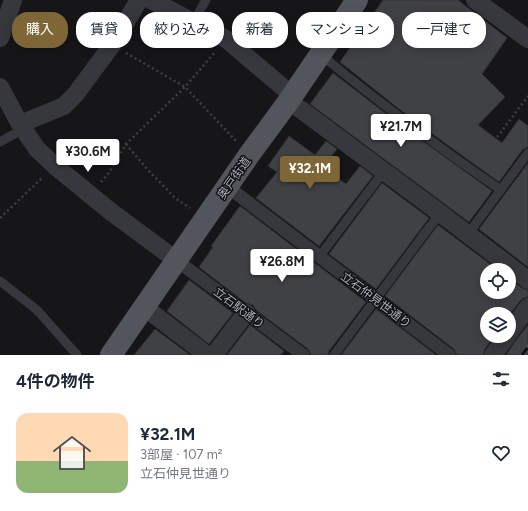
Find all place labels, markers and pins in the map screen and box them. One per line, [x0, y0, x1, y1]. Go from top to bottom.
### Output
pin: ¥21.7M [368, 114, 434, 148]
pin: ¥30.6M [55, 139, 121, 173]
pin: ¥32.1M [277, 156, 343, 190]
pin: ¥26.8M [249, 249, 315, 283]

